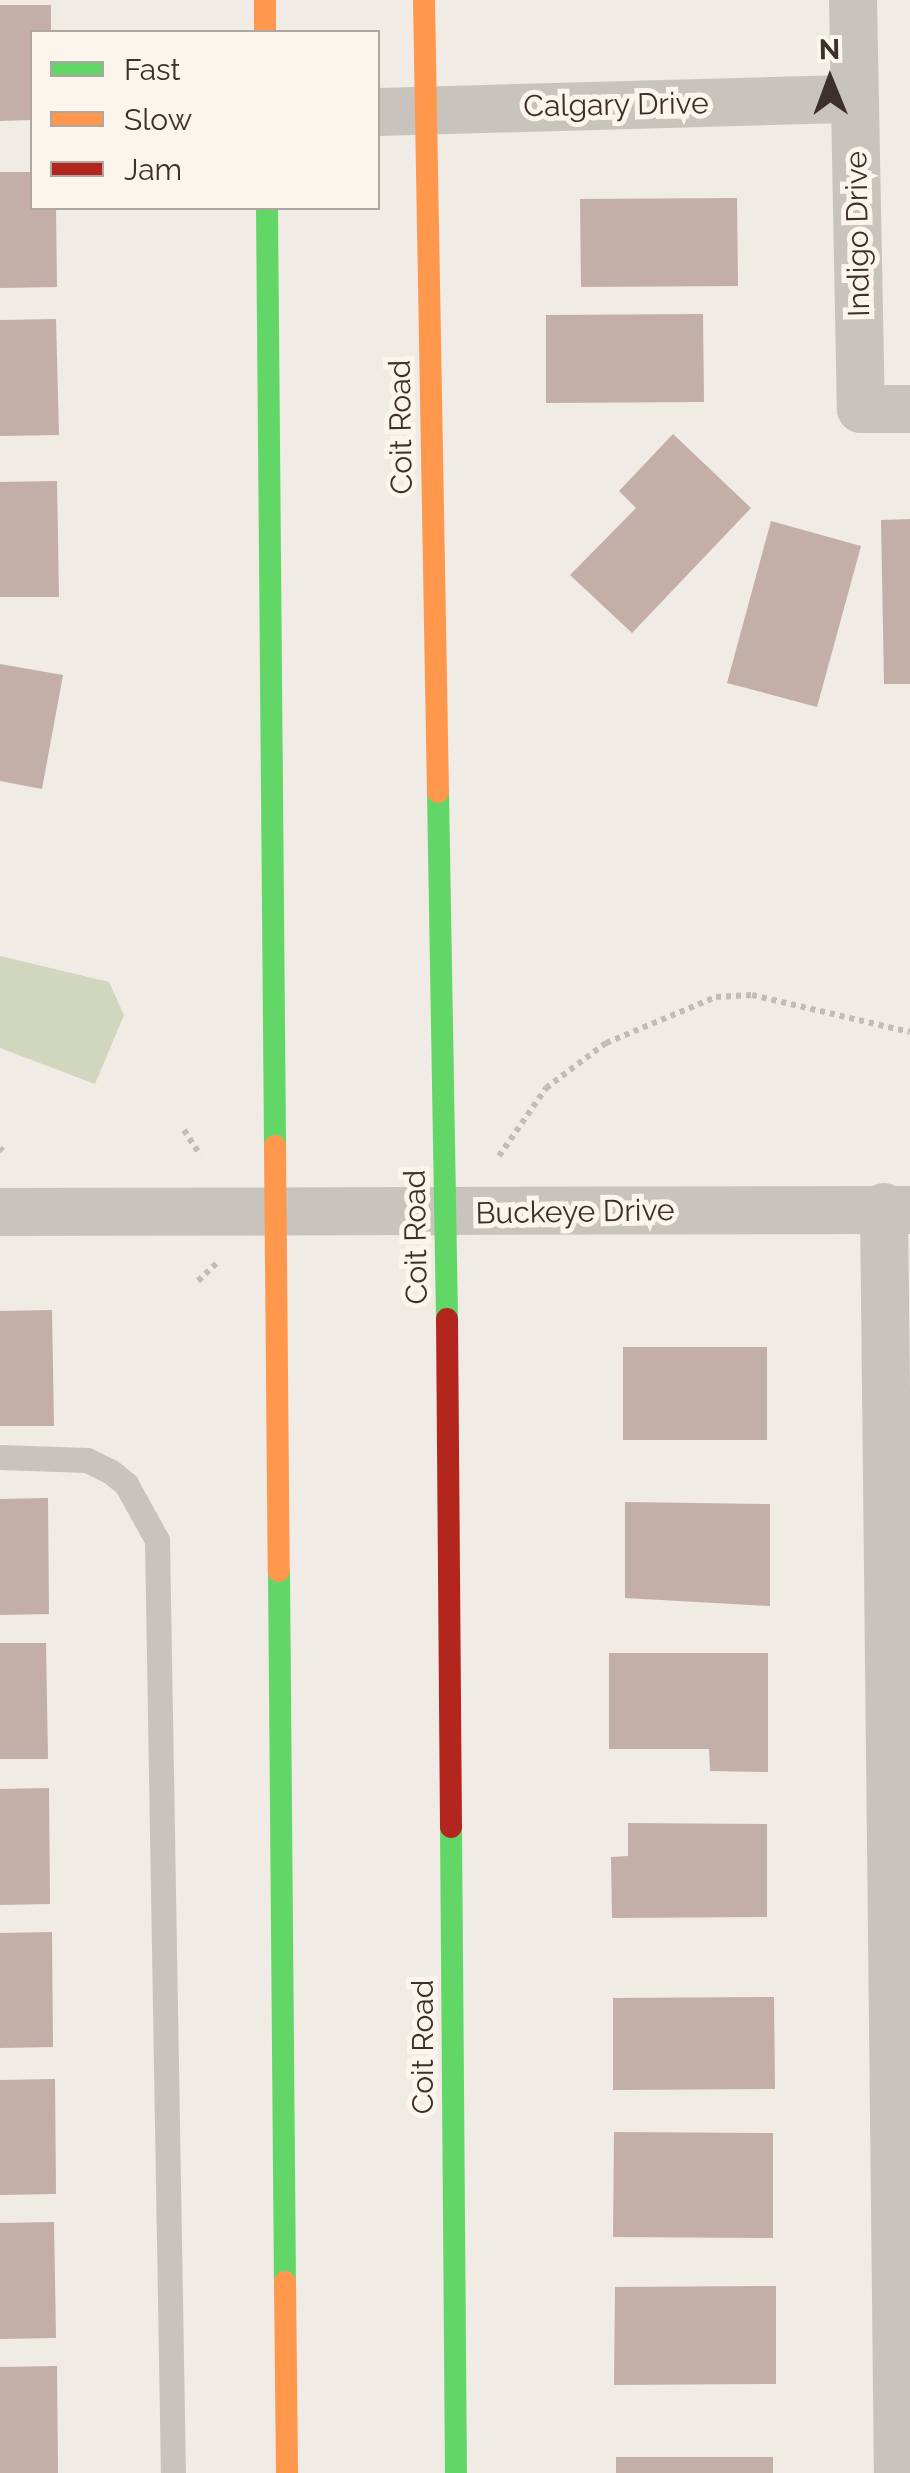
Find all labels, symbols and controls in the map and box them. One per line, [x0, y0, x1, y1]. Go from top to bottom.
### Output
legend [30, 30, 380, 210]
north arrow [780, 30, 880, 130]
text: N [818, 33, 840, 66]
text: Fast [124, 52, 181, 87]
street label: Calgary Drive [523, 85, 709, 125]
text: Slow [124, 102, 192, 137]
street label: Indigo Drive [839, 151, 877, 317]
text: Jam [124, 152, 182, 187]
street label: Coit Road [382, 359, 420, 495]
street label: Coit Road [397, 1169, 435, 1305]
street label: Buckeye Drive [475, 1192, 675, 1232]
street label: Coit Road [405, 1980, 441, 2114]

